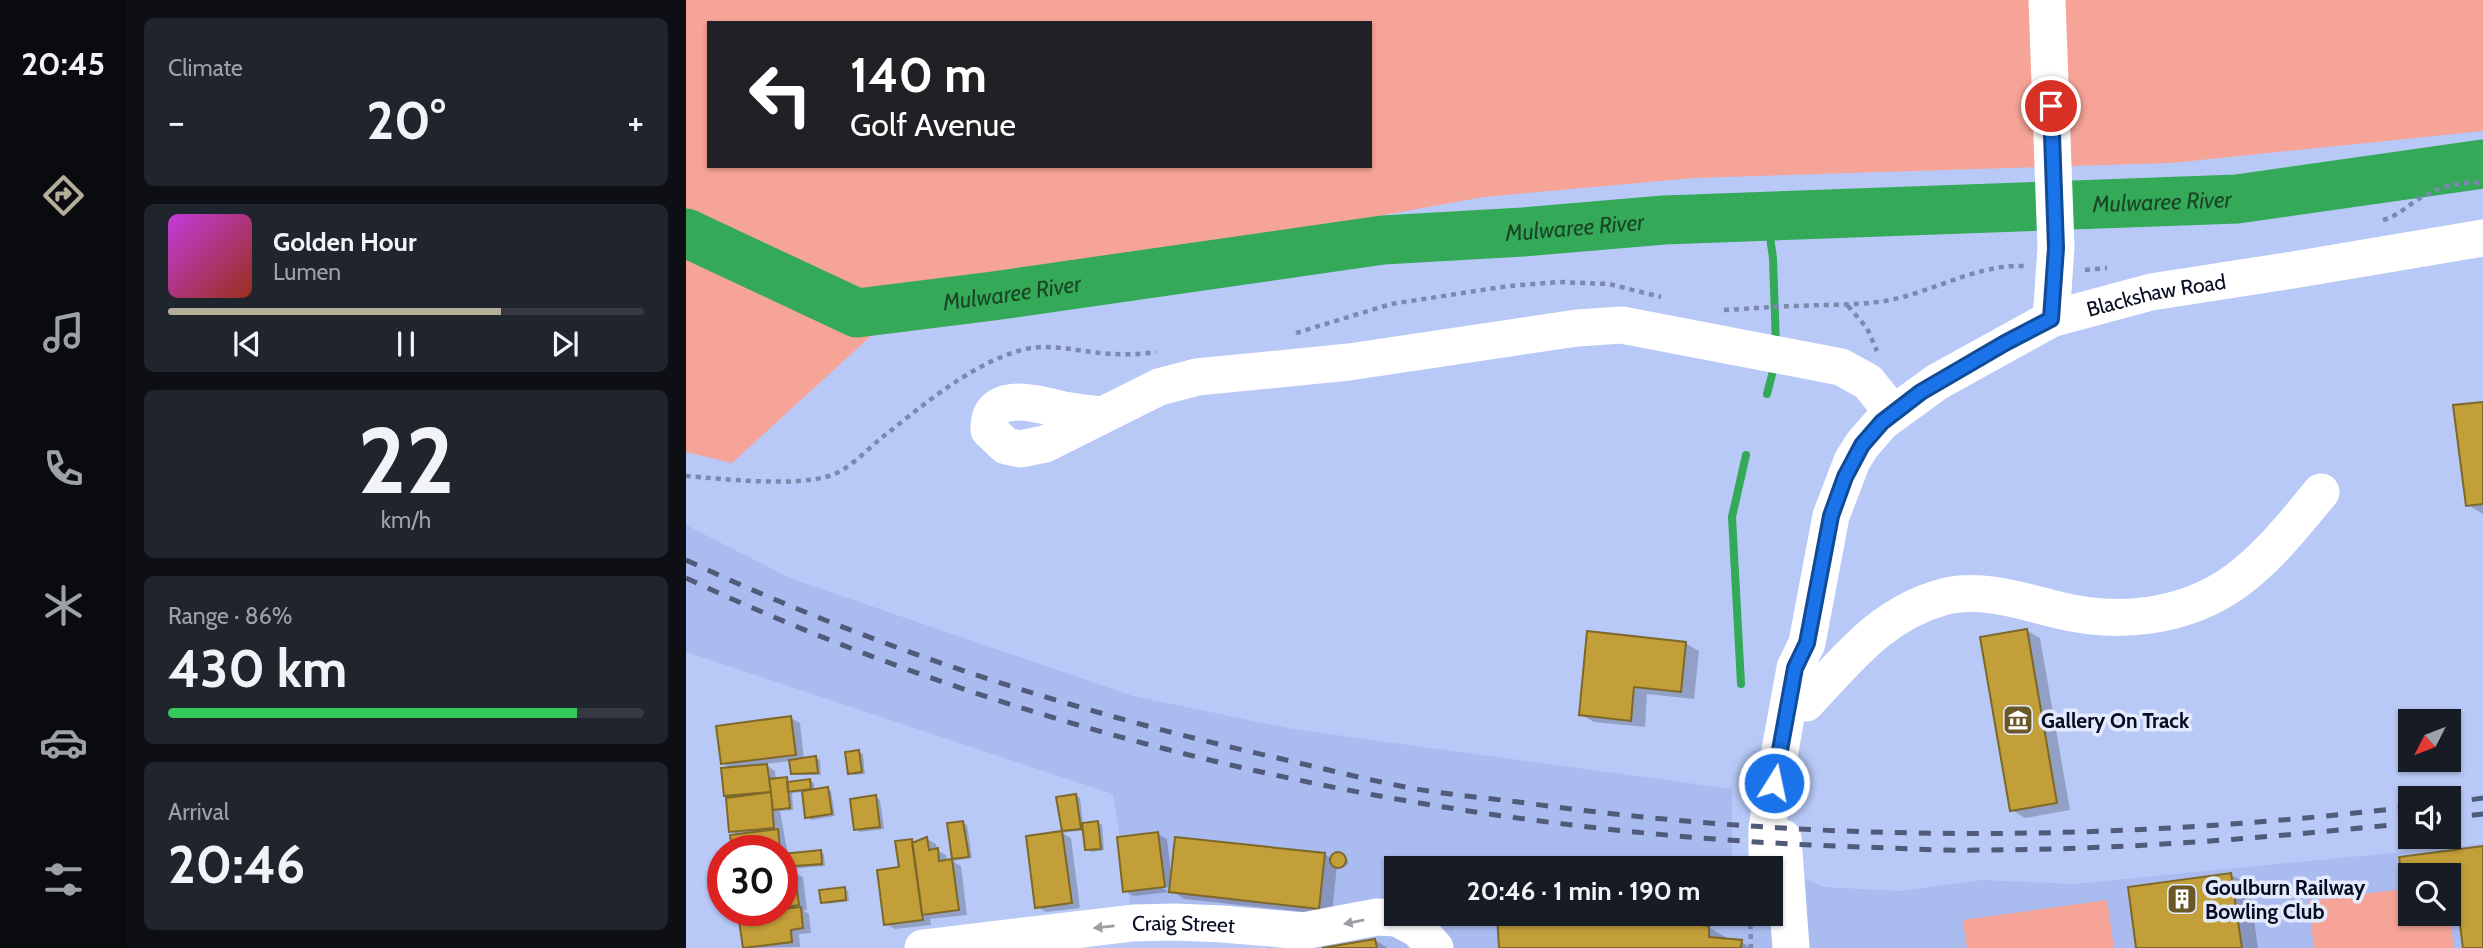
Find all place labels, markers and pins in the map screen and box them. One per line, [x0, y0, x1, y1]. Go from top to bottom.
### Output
pin [2021, 76, 2081, 136]
museum icon: Gallery On Track [2001, 703, 2035, 737]
place label: Gallery On Track [2041, 708, 2190, 733]
place label: Goulburn Railway Bowling Club [2205, 875, 2366, 924]
building icon: Goulburn Railway Bowling Club [2165, 882, 2199, 916]

